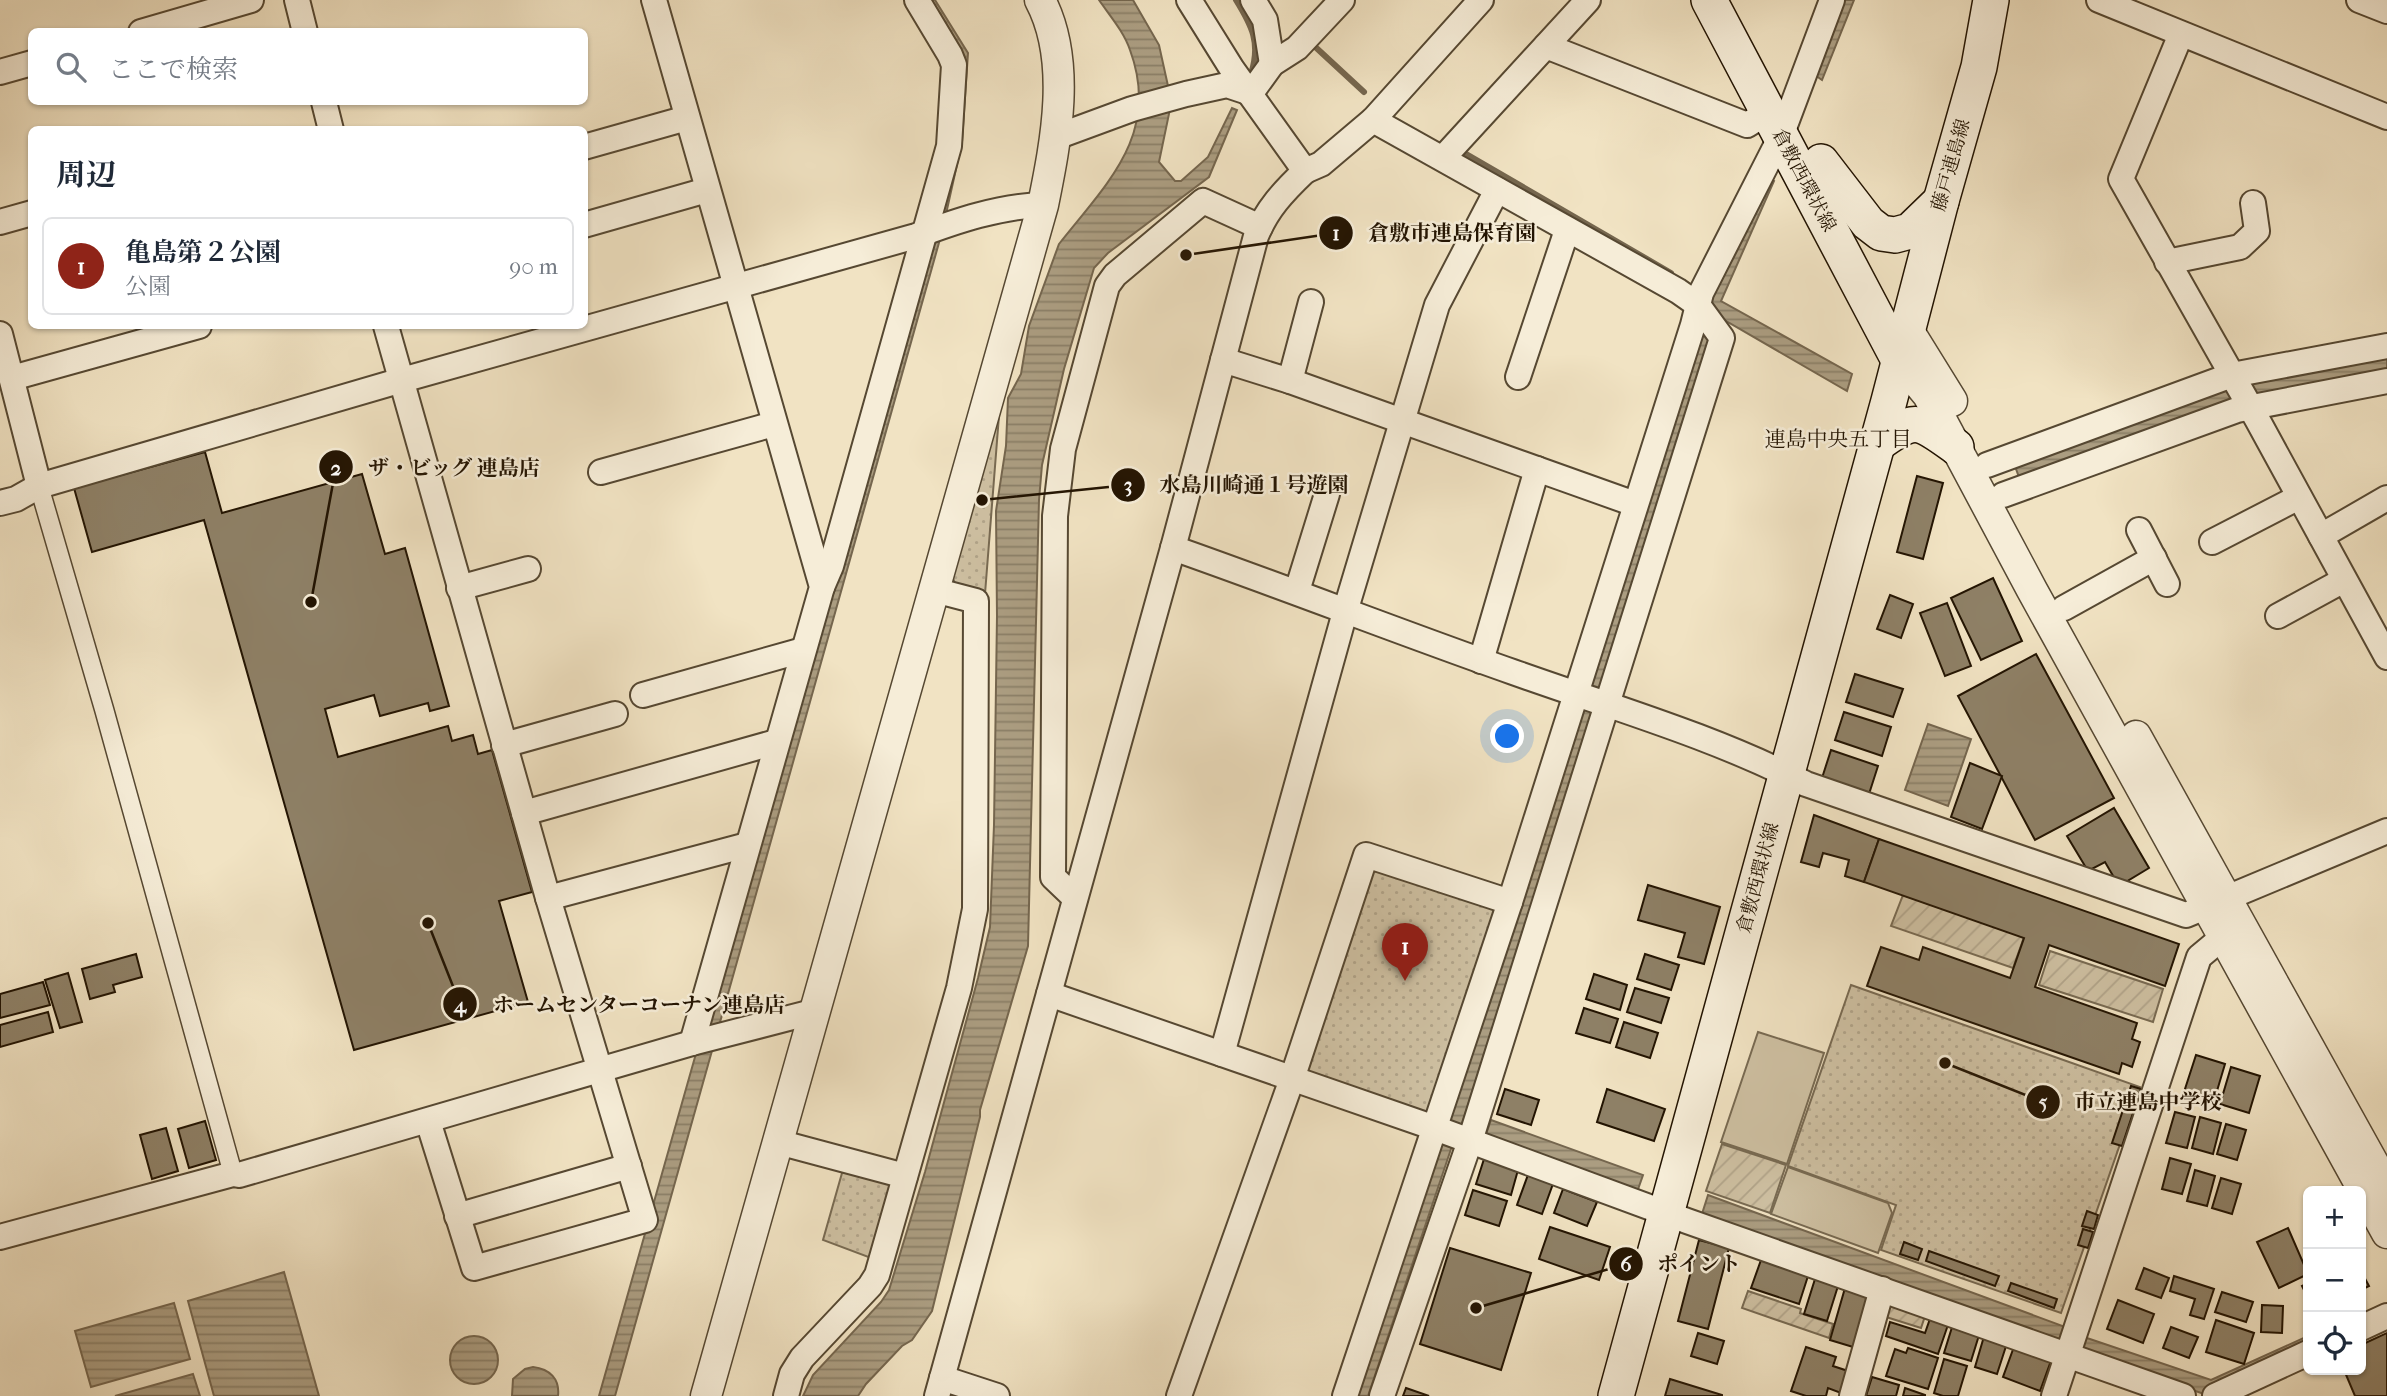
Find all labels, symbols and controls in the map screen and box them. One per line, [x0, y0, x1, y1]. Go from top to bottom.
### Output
search box [28, 28, 588, 105]
icon: search [52, 48, 90, 86]
text: ここで検索 [108, 54, 238, 85]
street label: 藤戸連島線 [1927, 116, 1975, 214]
street label: 倉敷西環状線 [1768, 125, 1840, 235]
text: 周辺 [56, 158, 116, 193]
callout: 倉敷市連島保育園 [1319, 212, 1550, 254]
text: 1 [1332, 221, 1340, 245]
text: 倉敷市連島保育園 [1368, 221, 1536, 245]
text: 亀島第２公園 [125, 237, 281, 268]
text: 1 [77, 253, 85, 280]
text: 90 m [509, 253, 558, 280]
text: 公園 [125, 273, 171, 300]
district label: 連島中央五丁目 [1765, 427, 1912, 451]
callout: ザ・ビッグ 連島店 [319, 446, 554, 488]
text: 2 [331, 456, 342, 480]
text: ザ・ビッグ 連島店 [368, 456, 540, 480]
callout: 水島川崎通１号遊園 [1111, 464, 1363, 506]
text: 3 [1124, 473, 1132, 497]
text: 水島川崎通１号遊園 [1160, 473, 1349, 497]
your location [1490, 719, 1524, 753]
street label: 倉敷西環状線 [1733, 820, 1783, 936]
pin: 1 [1382, 923, 1428, 981]
callout: ホームセンターコーナン連島店 [443, 983, 800, 1025]
text: 4 [453, 993, 468, 1018]
text: ホームセンターコーナン連島店 [493, 993, 785, 1017]
callout: 市立連島中学校 [2026, 1081, 2236, 1123]
text: 5 [2038, 1090, 2048, 1114]
text: 市立連島中学校 [2075, 1090, 2222, 1114]
map controls [2303, 1186, 2366, 1375]
button: + [2303, 1186, 2366, 1249]
callout: ポイント [1608, 1243, 1755, 1285]
button: − [2303, 1249, 2366, 1312]
text: 6 [1620, 1252, 1632, 1276]
text: ポイント [1657, 1252, 1741, 1276]
button: locate [2303, 1312, 2366, 1375]

